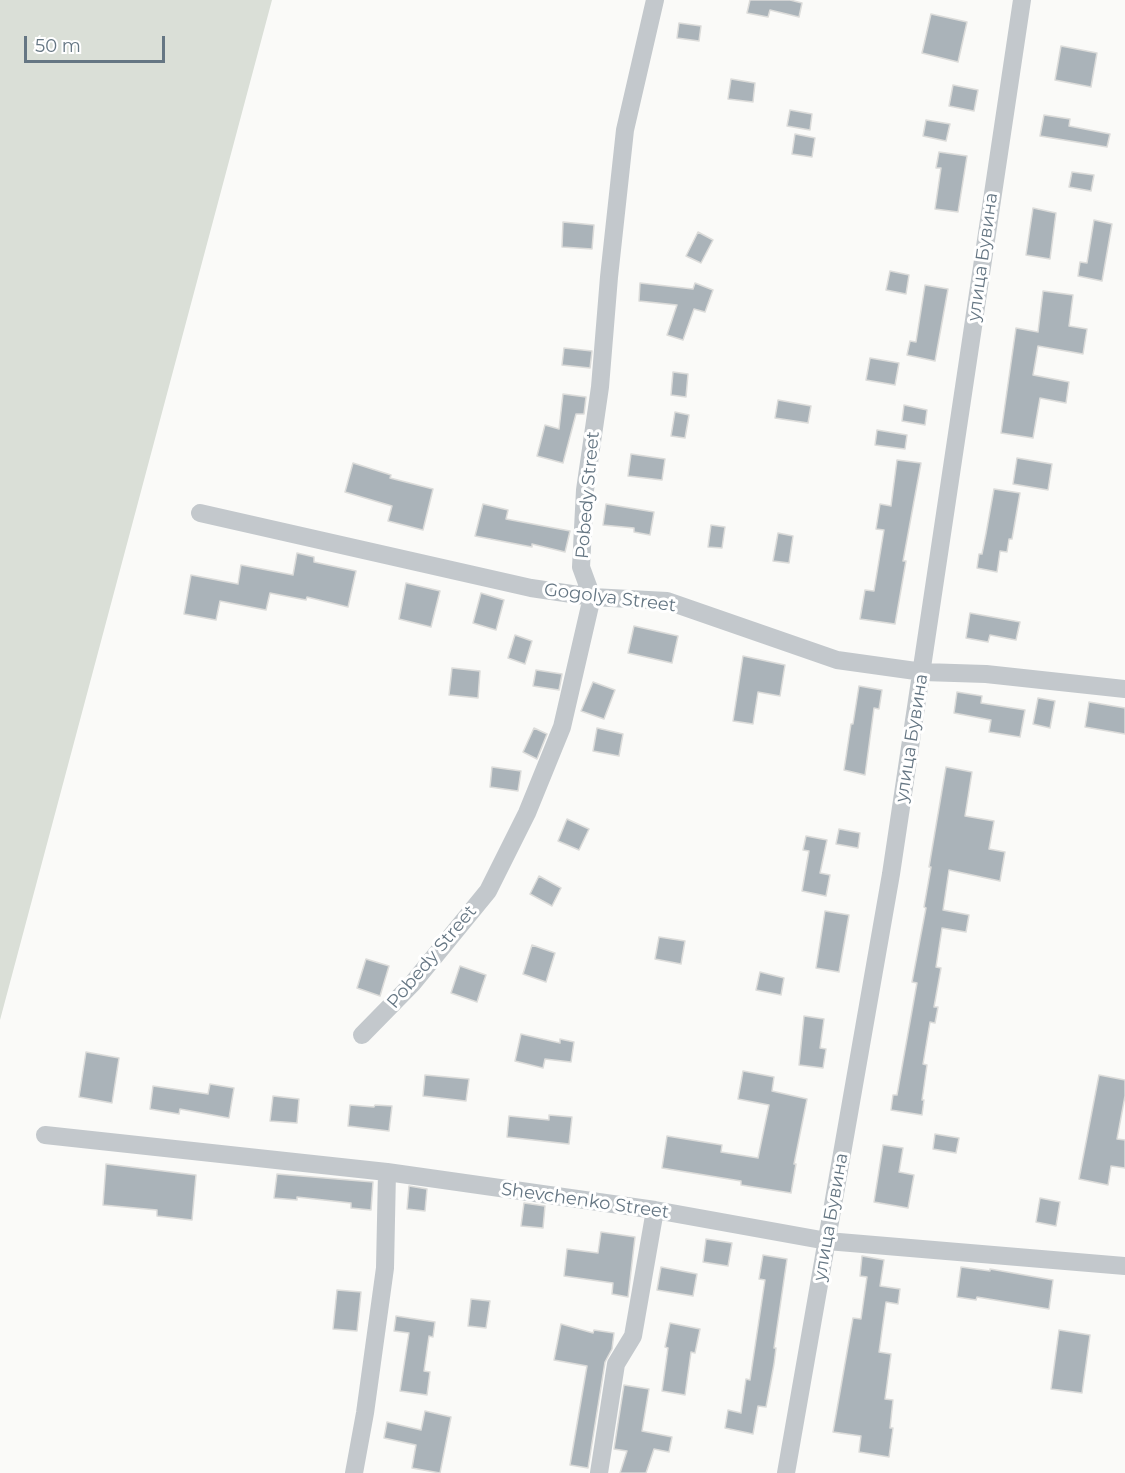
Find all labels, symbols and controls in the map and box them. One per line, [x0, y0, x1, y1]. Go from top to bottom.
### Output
scale bar [27, 24, 168, 62]
text: 50 m [35, 35, 81, 57]
street label: улица Бувина [963, 191, 1003, 323]
street label: Pobedy Street [572, 430, 604, 560]
street label: Gogolya Street [543, 579, 677, 617]
street label: улица Бувина [891, 672, 933, 804]
street label: Pobedy Street [383, 901, 481, 1013]
street label: улица Бувина [809, 1151, 853, 1283]
street label: Shevchenko Street [500, 1179, 670, 1223]

